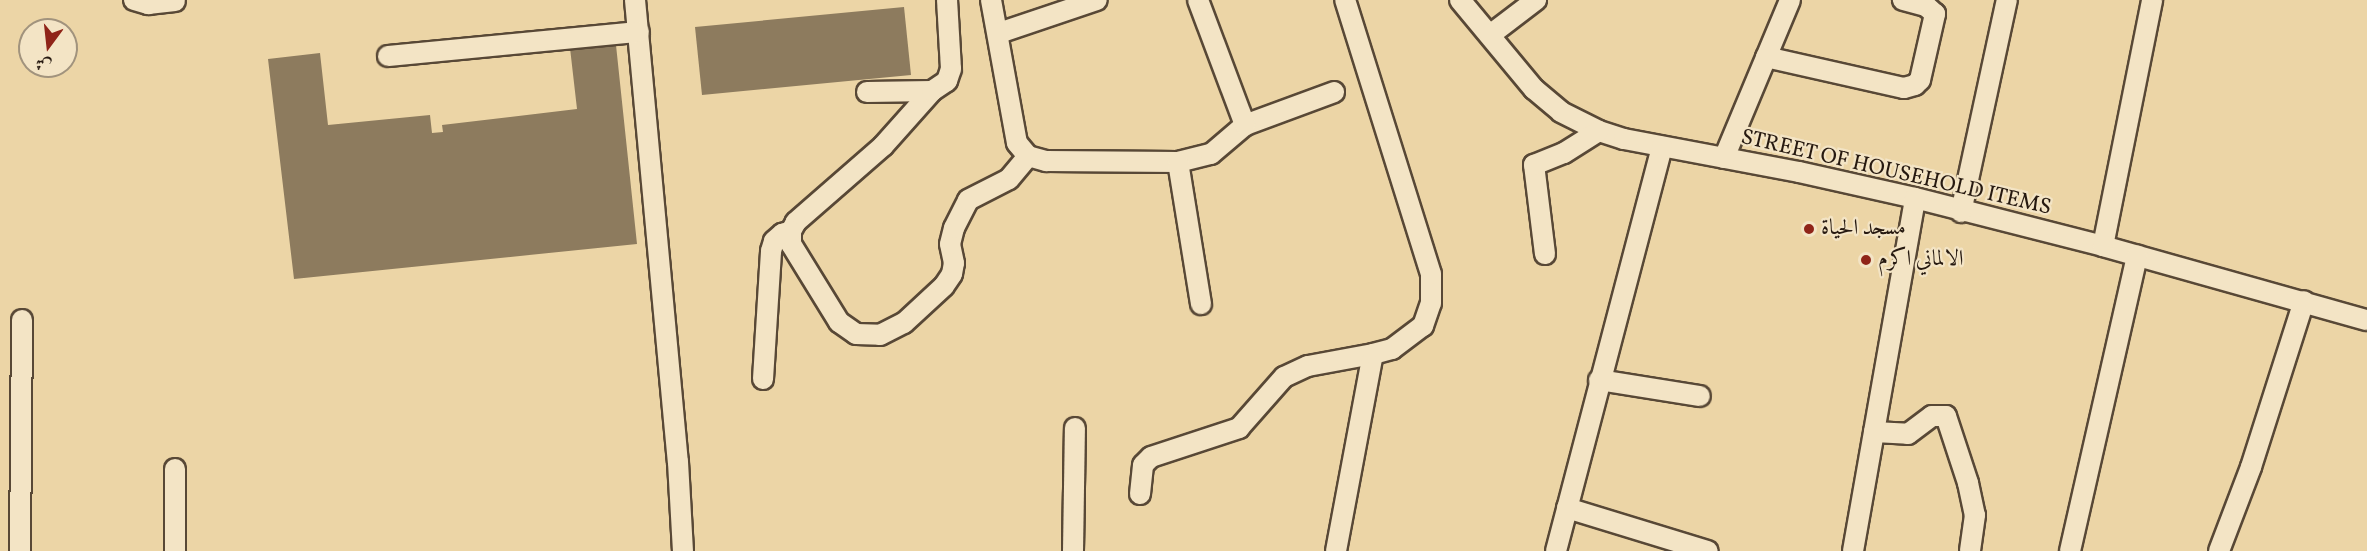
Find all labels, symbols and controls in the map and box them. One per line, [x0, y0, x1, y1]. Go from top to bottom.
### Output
north arrow [18, 18, 78, 78]
text: ش [33, 51, 54, 76]
street label: STREET OF HOUSEHOLD ITEMS [1738, 124, 2054, 222]
place label: مسجد الحياة [1821, 216, 1906, 242]
marker: مسجد الحياة [1802, 222, 1816, 236]
place label: الالماني اكرم [1878, 247, 1964, 273]
marker: الالماني اكرم [1859, 253, 1873, 267]

